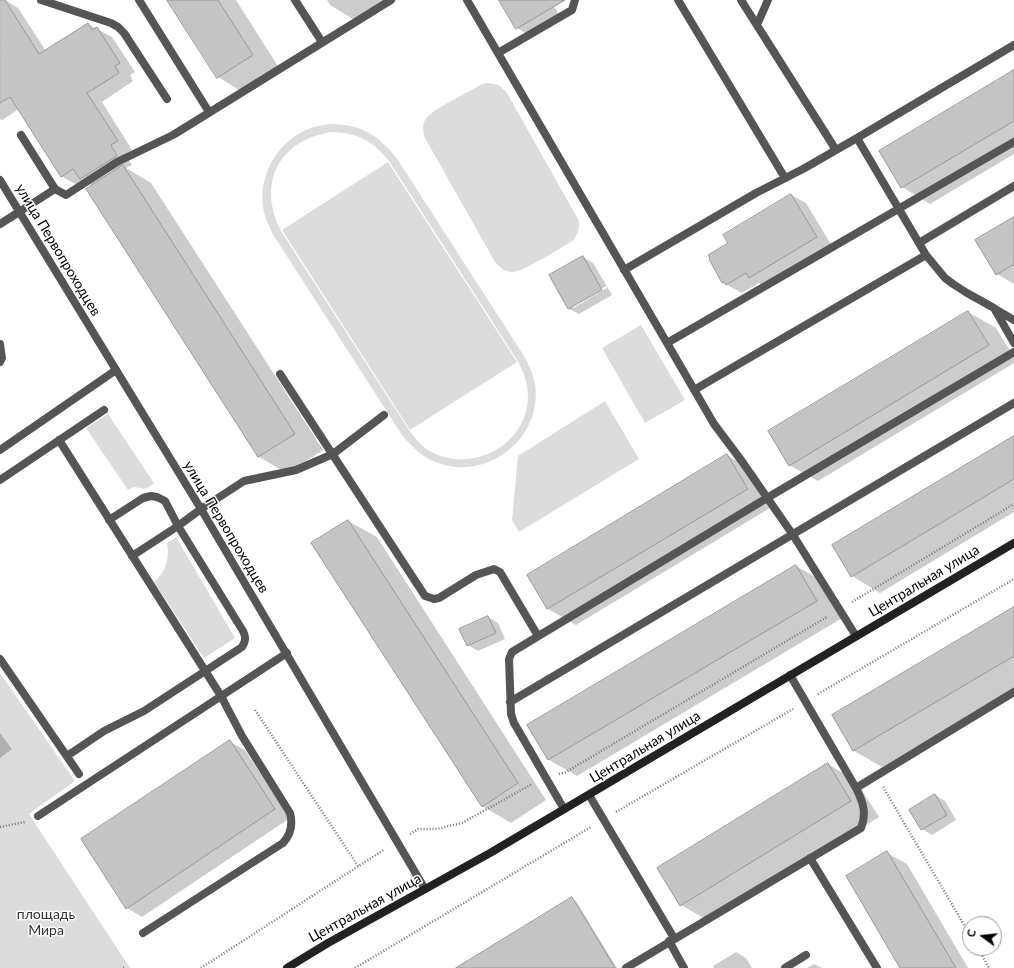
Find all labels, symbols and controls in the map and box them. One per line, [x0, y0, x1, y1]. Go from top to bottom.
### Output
street label: улица Первопроходцев [12, 181, 104, 319]
street label: улица Первопроходцев [180, 458, 272, 596]
street label: Центральная улица [866, 541, 982, 621]
street label: Центральная улица [587, 707, 703, 787]
street label: Центральная улица [306, 870, 424, 946]
park label: площадь Мира [17, 906, 75, 938]
north arrow [962, 916, 1002, 956]
text: С [964, 928, 978, 938]

